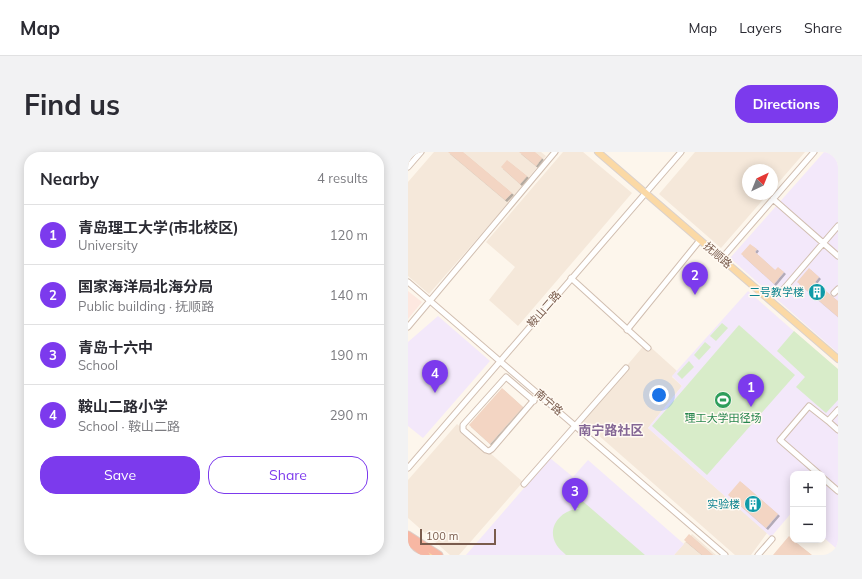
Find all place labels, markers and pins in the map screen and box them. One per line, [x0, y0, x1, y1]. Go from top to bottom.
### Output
pin: 2 [682, 262, 708, 295]
building icon: 二号教学楼 [807, 282, 827, 302]
place label: 二号教学楼 [749, 285, 804, 299]
pin: 4 [422, 360, 448, 393]
pin: 1 [738, 374, 764, 407]
sports icon: 理工大学田径场 [713, 390, 733, 410]
place label: 理工大学田径场 [685, 411, 762, 425]
pin: 3 [562, 478, 588, 511]
building icon: 实验楼 [743, 494, 763, 514]
place label: 实验楼 [707, 497, 740, 511]

